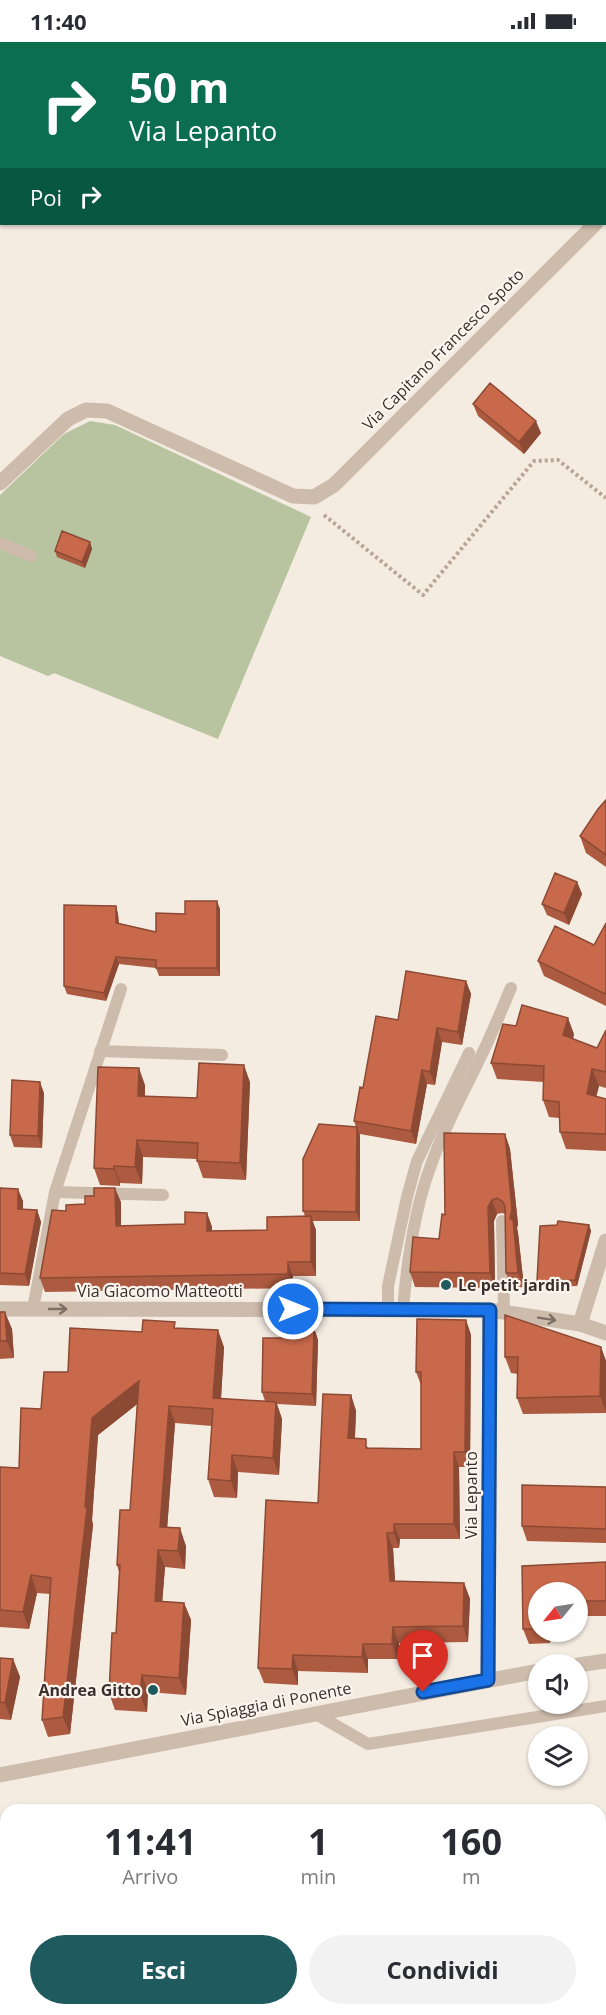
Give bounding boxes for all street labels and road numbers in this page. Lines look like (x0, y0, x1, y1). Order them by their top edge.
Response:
street label: Via Capitano Francesco Spoto (357, 263, 529, 435)
street label: Via Giacomo Matteotti (77, 1280, 243, 1302)
street label: Via Lepanto (460, 1451, 482, 1539)
street label: Via Spiaggia di Ponente (179, 1677, 353, 1731)

